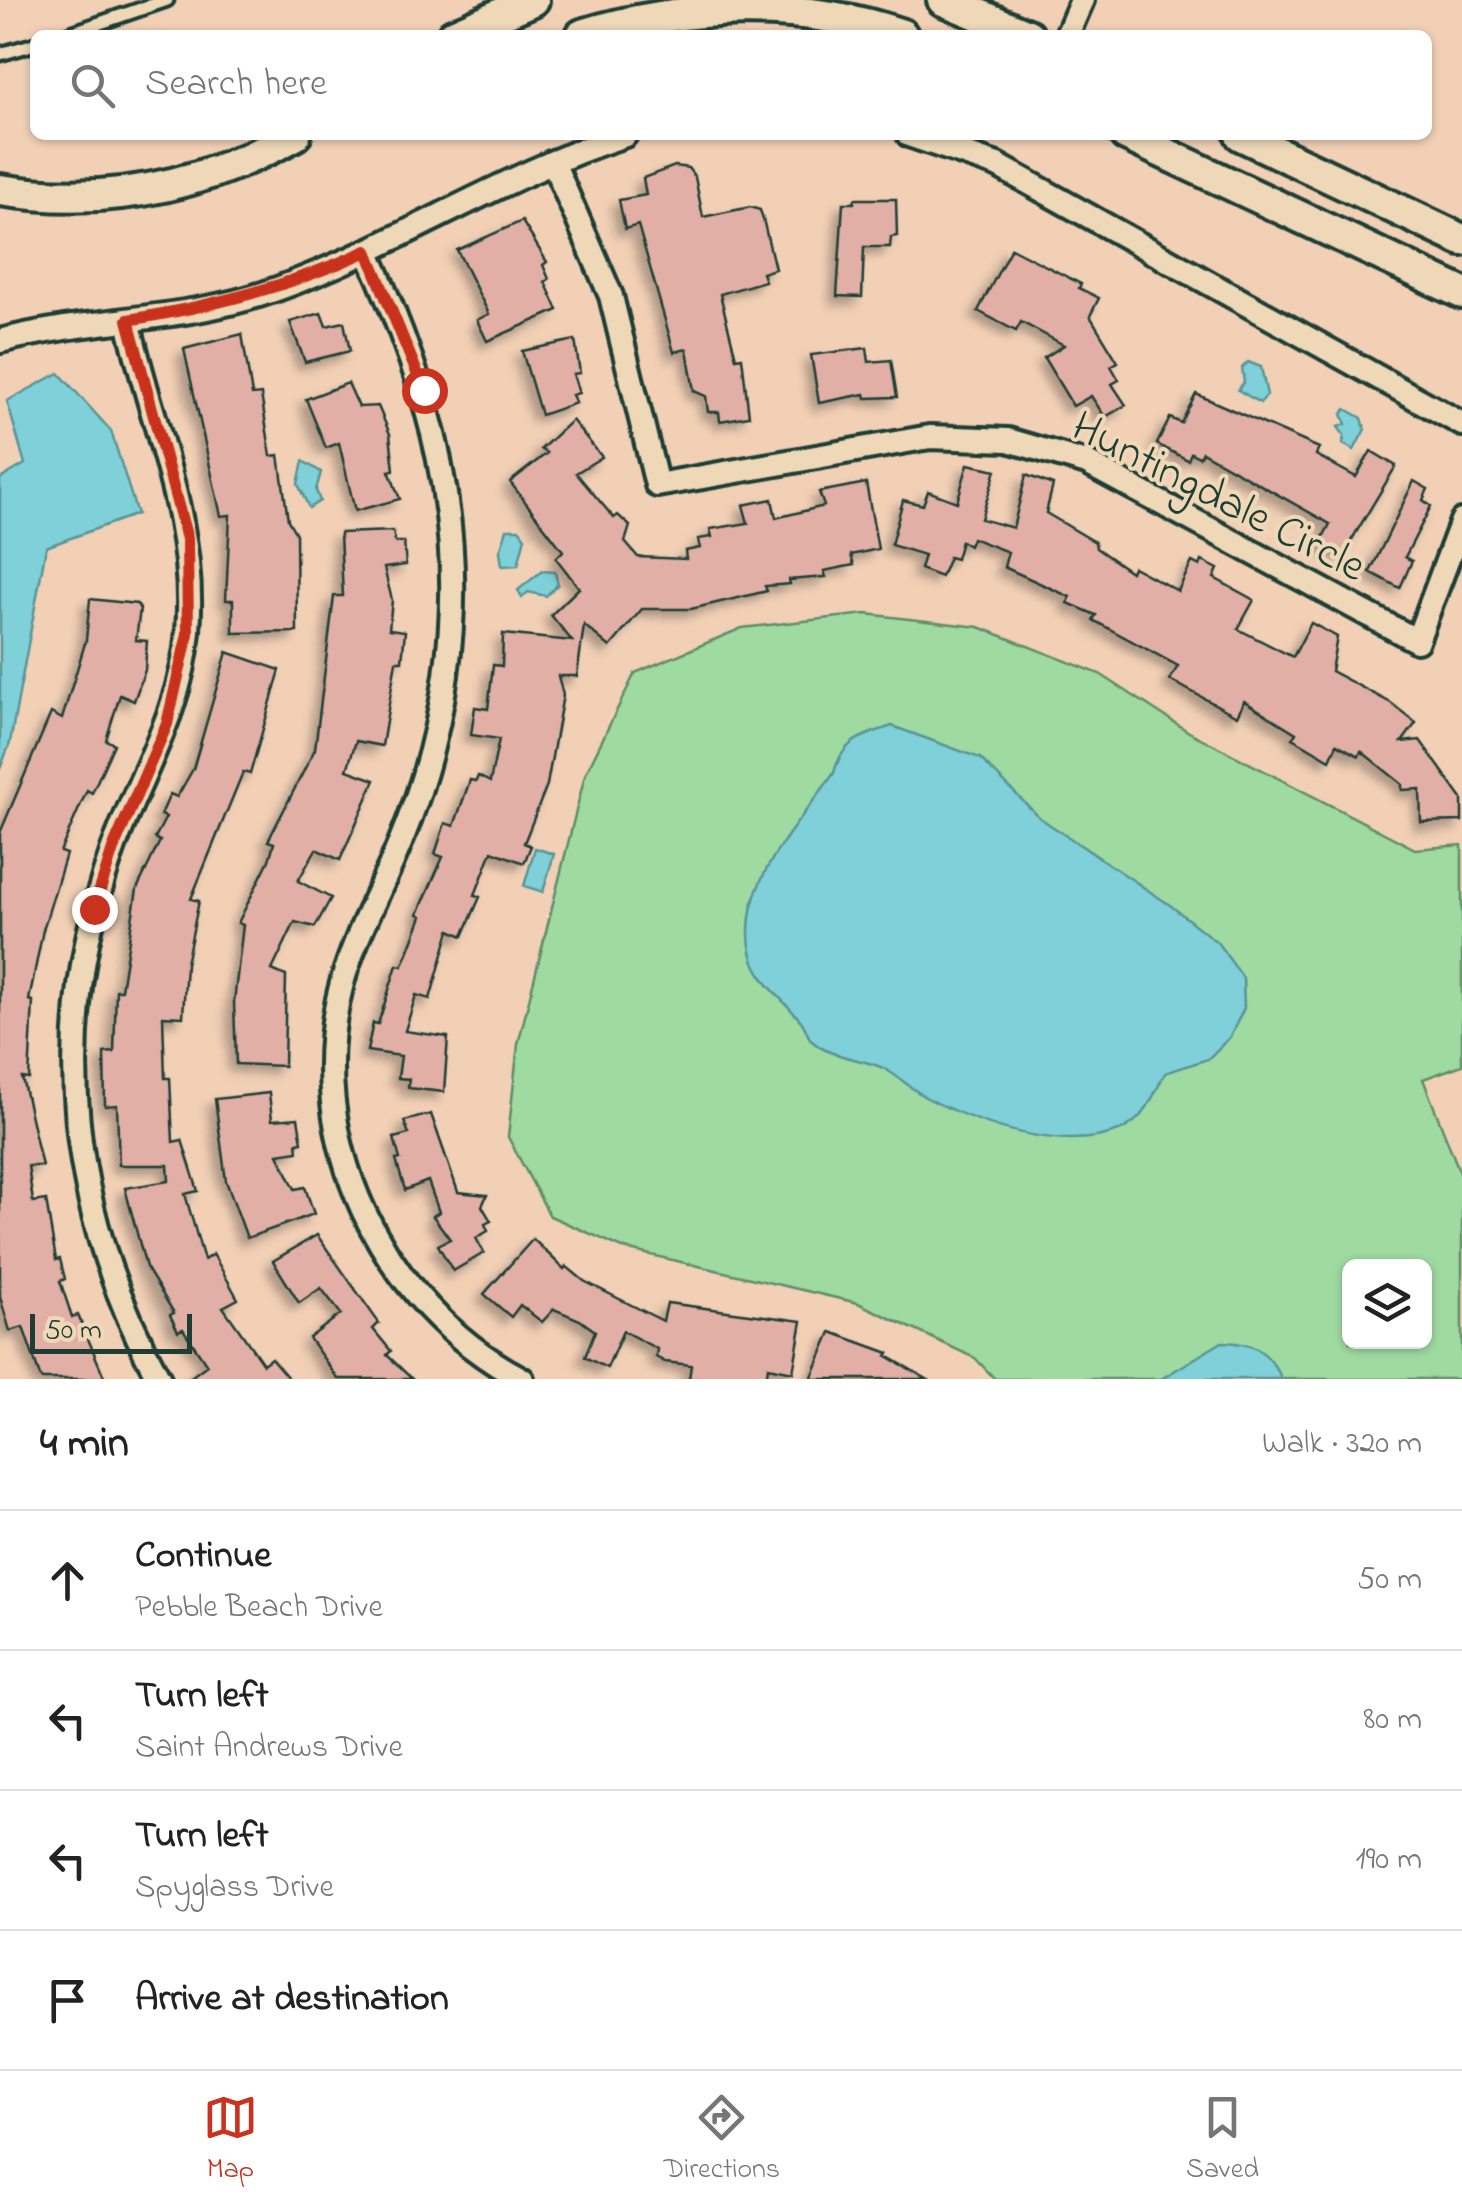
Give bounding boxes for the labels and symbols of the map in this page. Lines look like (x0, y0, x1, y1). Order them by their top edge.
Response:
route start (402, 368, 448, 414)
street label: Huntingdale Circle (1059, 396, 1377, 602)
route end (72, 887, 118, 933)
scale bar (30, 1309, 192, 1354)

